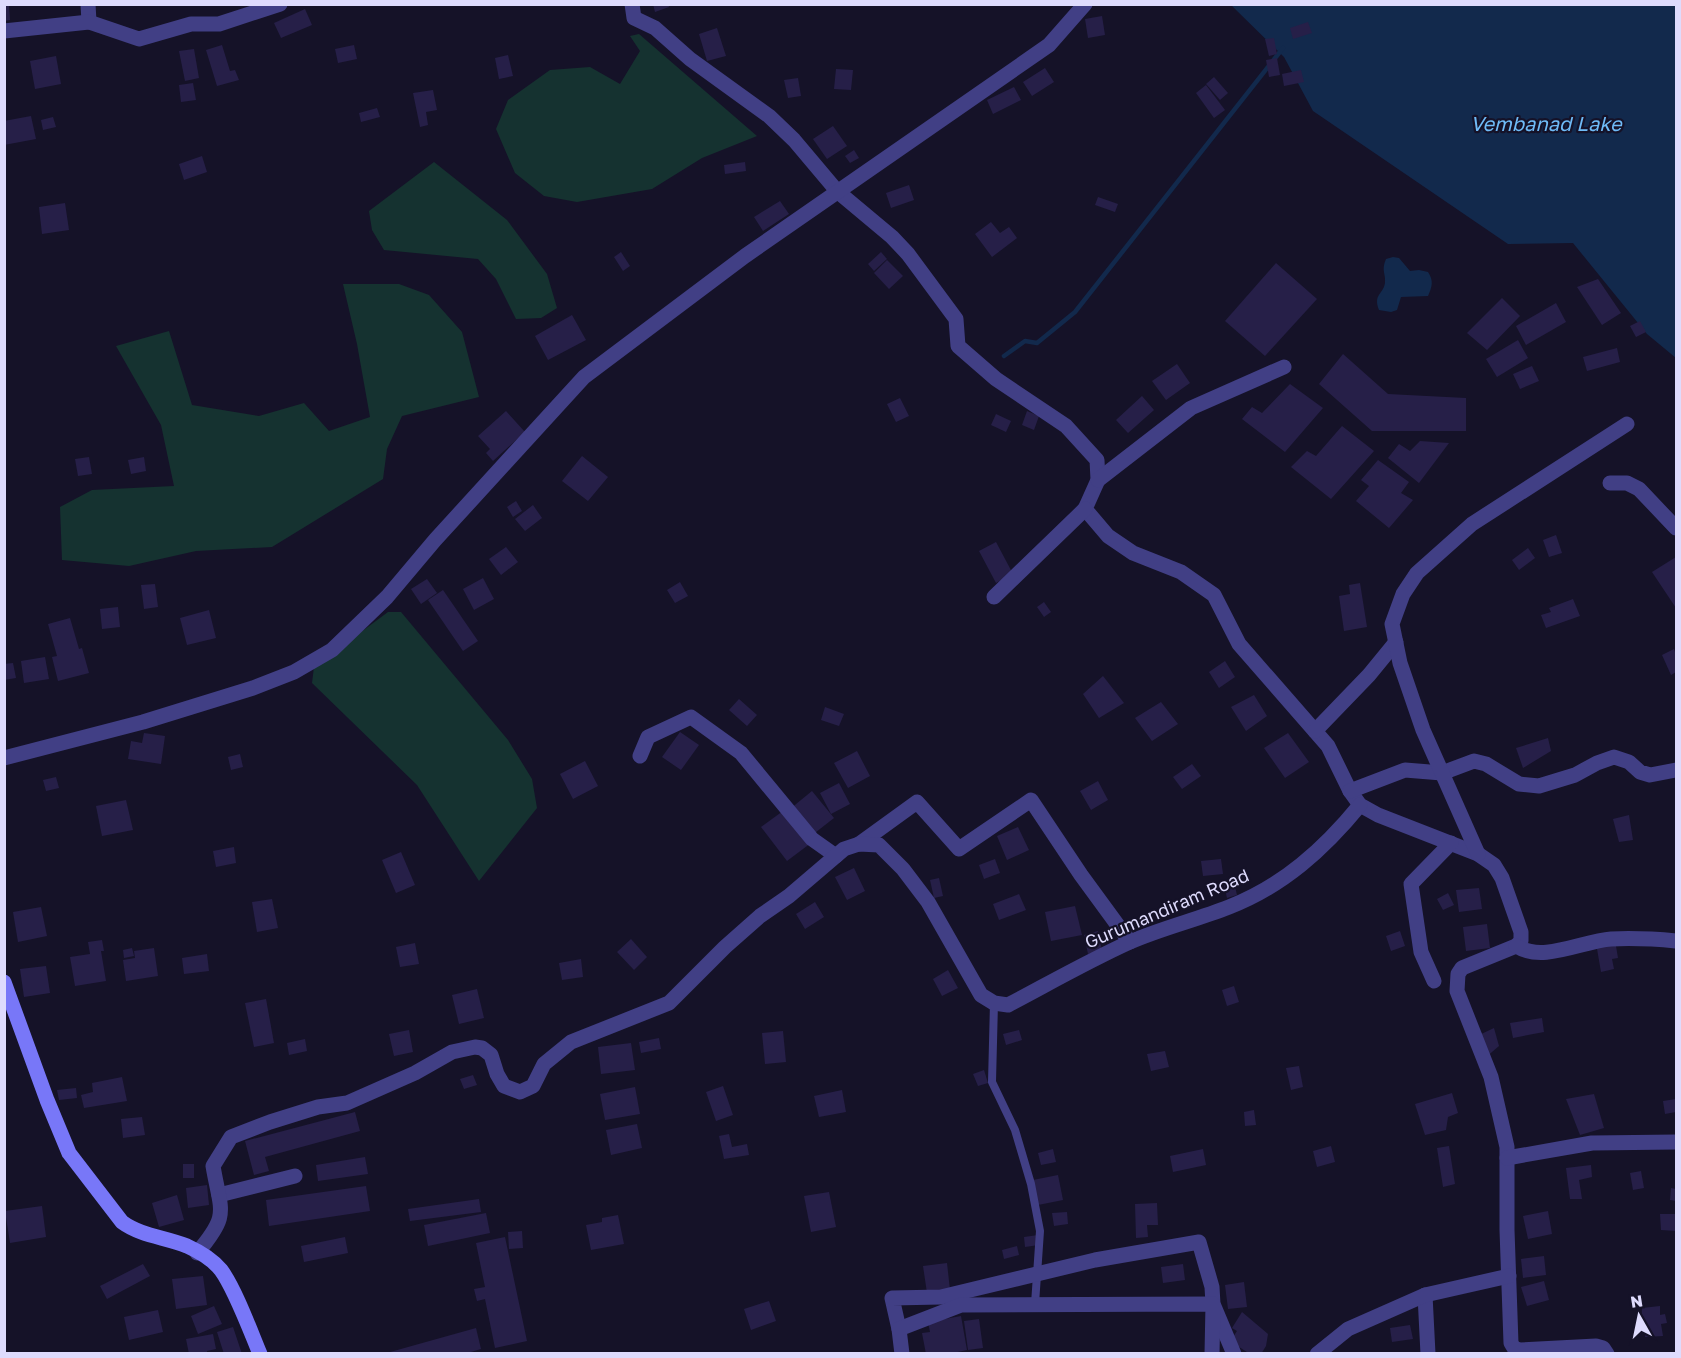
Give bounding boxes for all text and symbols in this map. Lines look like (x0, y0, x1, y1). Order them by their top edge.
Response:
water label: Vembanad Lake (1470, 111, 1623, 135)
street label: Gurumandiram Road (1081, 864, 1252, 953)
north arrow (1609, 1286, 1669, 1346)
text: N (1629, 1290, 1644, 1312)

